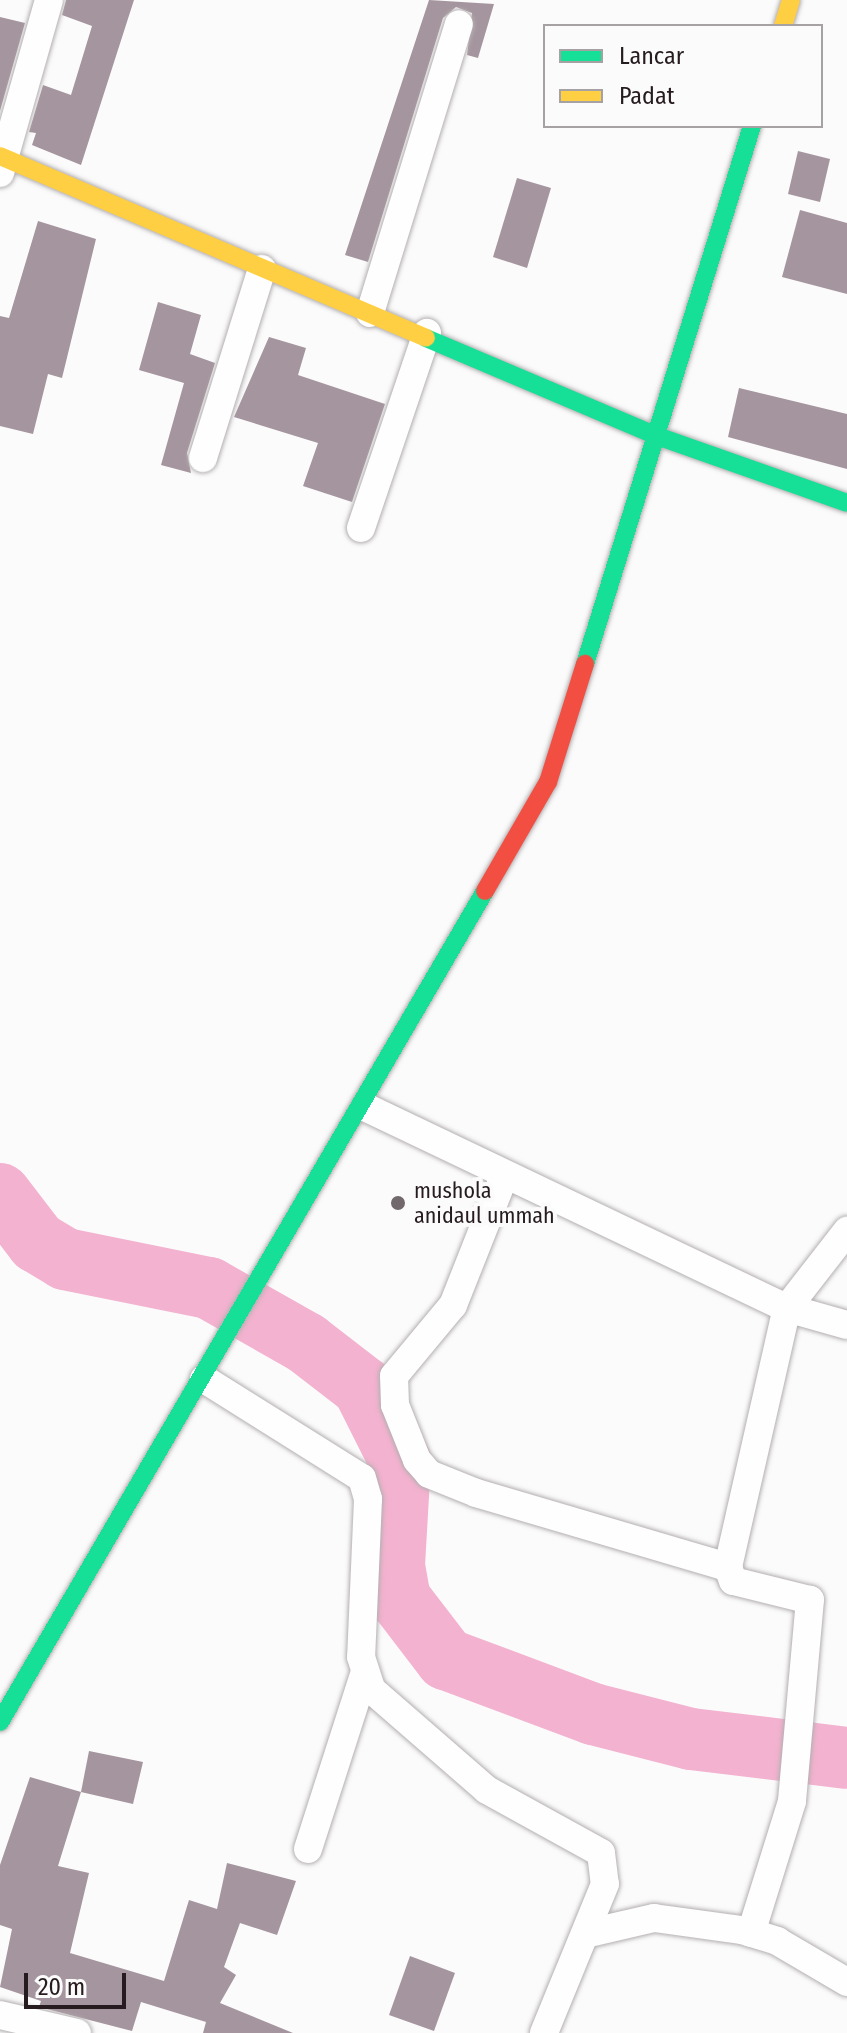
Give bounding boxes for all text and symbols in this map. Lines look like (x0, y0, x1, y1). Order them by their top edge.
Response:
legend (543, 24, 823, 128)
text: Lancar (619, 42, 684, 70)
text: Padat (619, 82, 675, 110)
place label: mushola anidaul ummah (414, 1177, 555, 1228)
marker: mushola anidaul ummah (389, 1194, 407, 1212)
scale bar (28, 1957, 130, 2007)
text: 20 m (38, 1973, 85, 2001)

